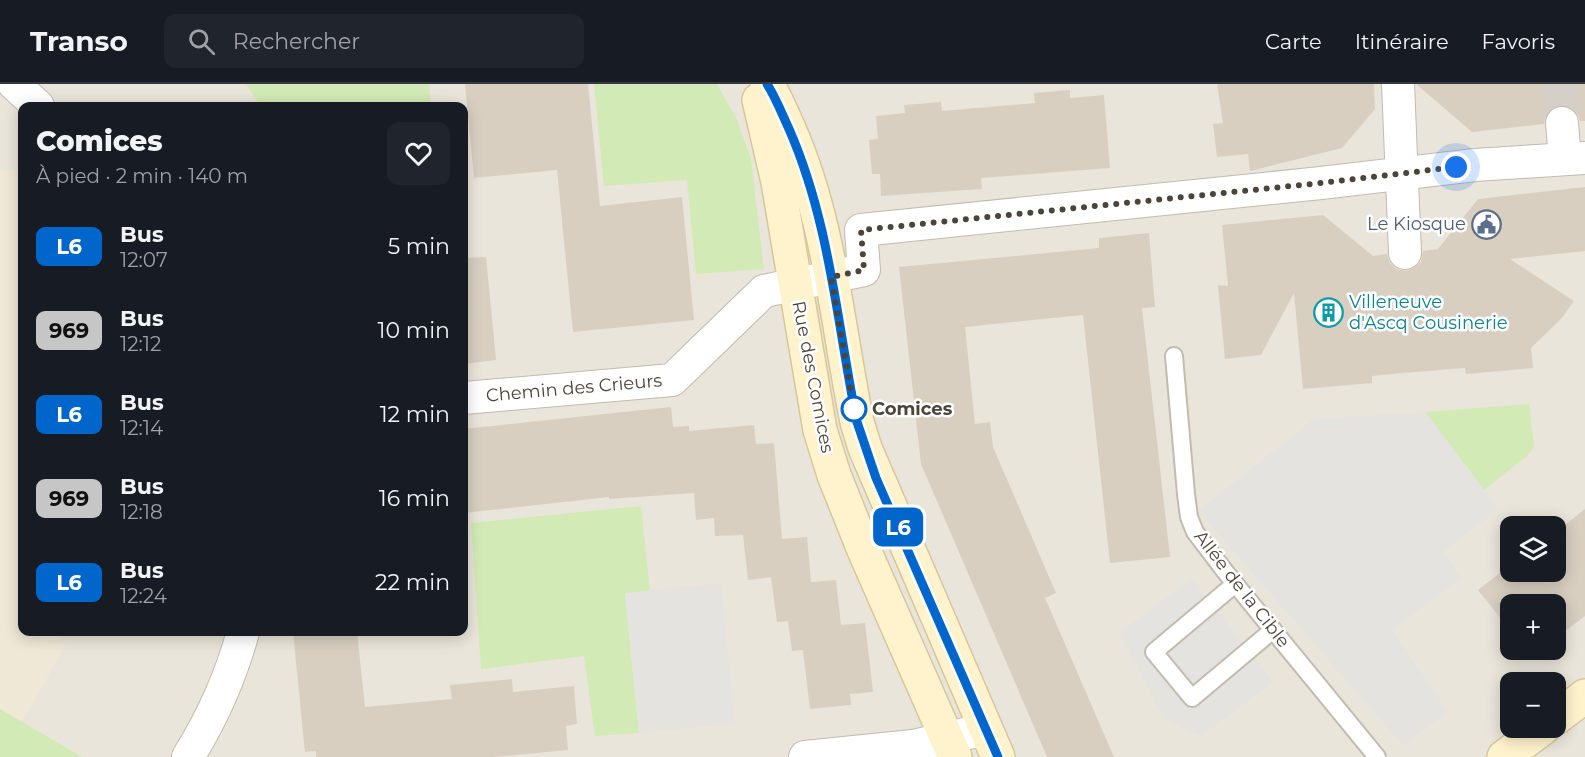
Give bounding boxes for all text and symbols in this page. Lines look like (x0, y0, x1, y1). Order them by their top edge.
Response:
search box (164, 14, 584, 68)
text: Transo (30, 24, 128, 58)
icon: search (185, 25, 218, 58)
text: Rechercher (233, 28, 360, 55)
text: Carte (1265, 29, 1322, 54)
text: Itinéraire (1355, 29, 1449, 54)
text: Favoris (1482, 29, 1555, 54)
button: heart (387, 122, 450, 185)
text: Comices (36, 124, 163, 158)
your location (1441, 152, 1471, 182)
text: À pied · 2 min · 140 m (36, 164, 248, 188)
public building icon: Le Kiosque (1471, 208, 1503, 240)
place label: Le Kiosque (1367, 213, 1466, 235)
text: Bus (120, 221, 164, 248)
text: 5 min (388, 233, 450, 260)
text: L6 (56, 234, 82, 259)
text: 12:07 (120, 248, 168, 272)
place label: Villeneuve d'Ascq Cousinerie (1349, 291, 1508, 334)
building icon: Villeneuve d'Ascq Cousinerie (1312, 296, 1344, 328)
street label: Rue des Comices (787, 299, 839, 455)
text: Bus (120, 305, 164, 332)
text: 10 min (378, 317, 450, 344)
text: 969 (49, 318, 89, 343)
text: 12:12 (120, 332, 161, 356)
street label: Chemin des Crieurs (485, 369, 663, 407)
text: Bus (120, 389, 164, 416)
marker: Comices (841, 396, 867, 422)
place label: Comices (872, 398, 953, 420)
text: 12 min (380, 401, 450, 428)
text: L6 (56, 402, 82, 427)
text: 12:14 (120, 416, 163, 440)
text: Bus (120, 473, 164, 500)
text: 16 min (379, 485, 450, 512)
text: 969 (49, 486, 89, 511)
text: 12:18 (120, 500, 163, 524)
line badge: L6 (871, 508, 925, 546)
text: L6 (885, 515, 911, 540)
map controls (1500, 516, 1566, 738)
button: layers (1500, 516, 1566, 582)
street label: Allée de la Cible (1189, 526, 1295, 652)
text: Bus (120, 557, 164, 584)
text: 22 min (375, 569, 450, 596)
text: L6 (56, 570, 82, 595)
text: 12:24 (120, 584, 167, 608)
button: + (1500, 594, 1566, 660)
button: − (1500, 672, 1566, 738)

